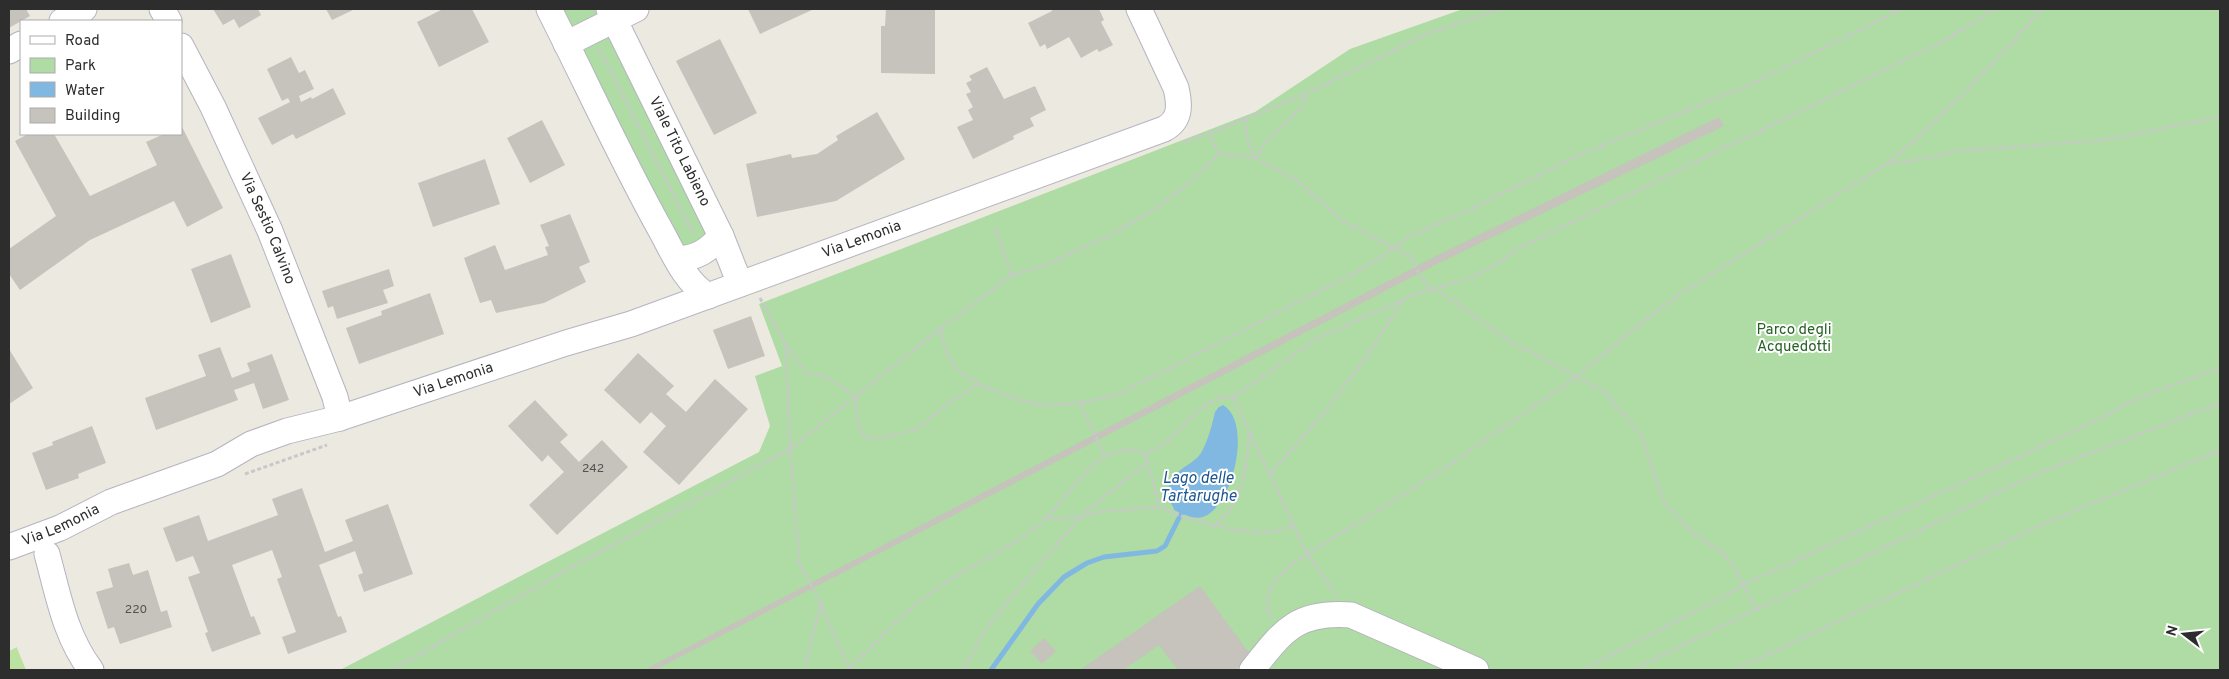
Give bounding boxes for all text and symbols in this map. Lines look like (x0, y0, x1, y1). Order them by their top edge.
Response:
legend (20, 20, 182, 135)
text: Road (65, 32, 100, 51)
text: Park (65, 57, 96, 76)
text: Water (65, 82, 105, 101)
street label: Viale Tito Labieno (644, 93, 714, 210)
text: Building (65, 107, 120, 126)
street label: Via Sestio Calvino (235, 170, 299, 287)
street label: Via Lemonia (819, 216, 904, 263)
park label: Parco degli Acquedotti (1756, 321, 1832, 357)
street label: Via Lemonia (411, 358, 496, 402)
house number: 242 (582, 461, 604, 477)
water label: Lago delle Tartarughe (1160, 469, 1237, 507)
street label: Via Lemonia (19, 500, 103, 551)
house number: 220 (125, 602, 147, 618)
north arrow (2159, 609, 2209, 659)
text: N (2163, 624, 2183, 638)

